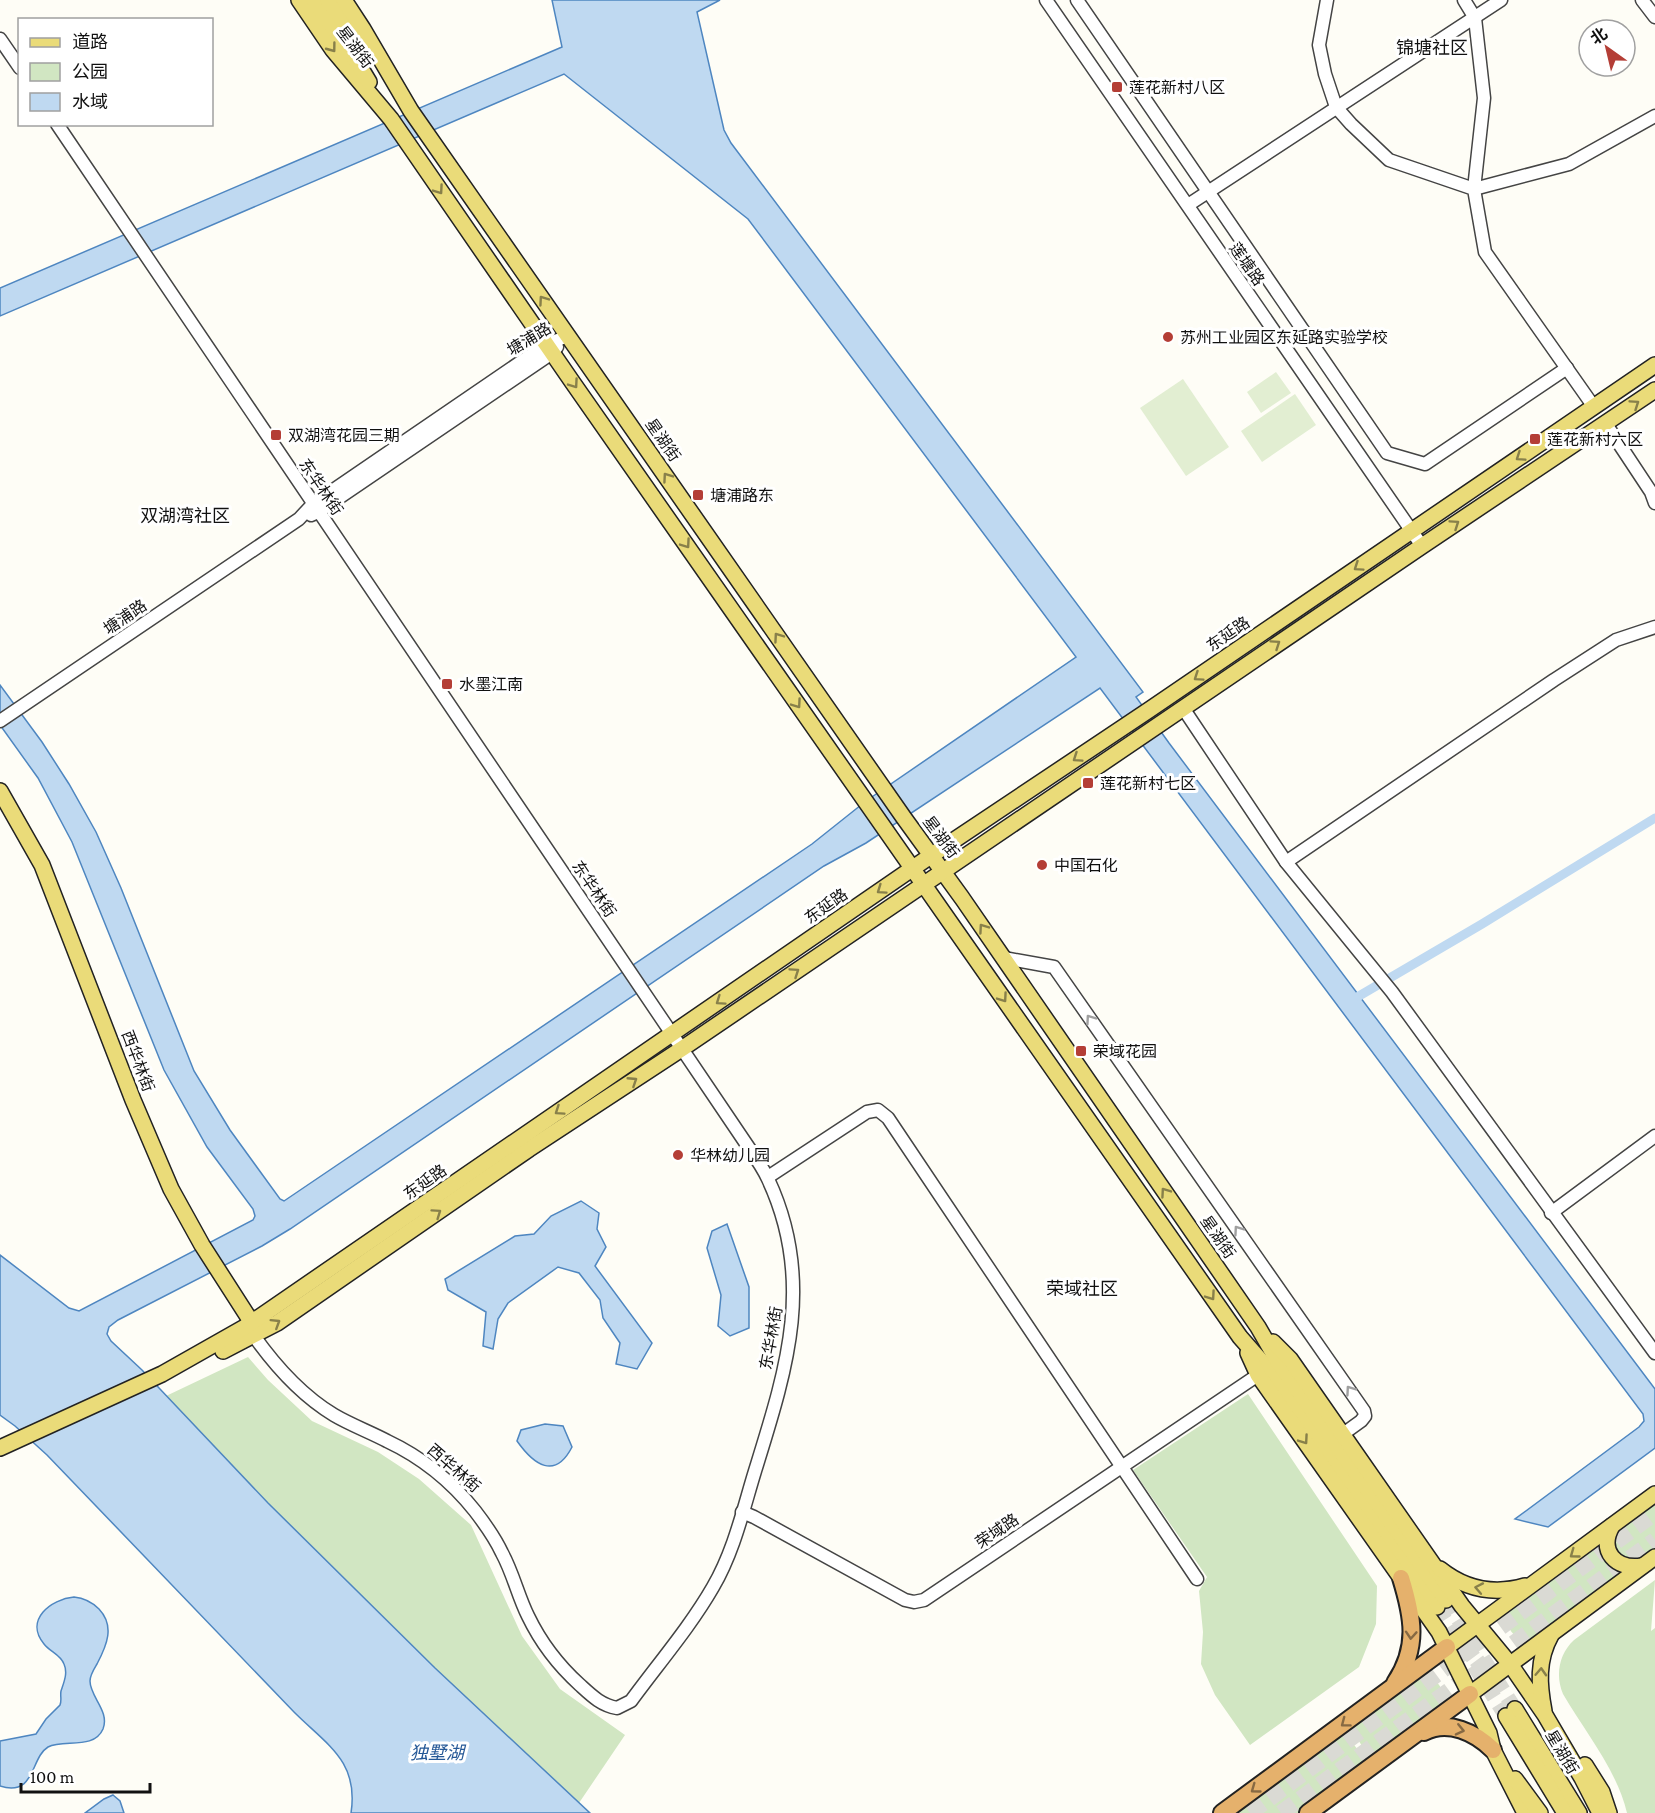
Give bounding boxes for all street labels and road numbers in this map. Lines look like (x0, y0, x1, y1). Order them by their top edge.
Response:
street label: 星湖街 (334, 23, 376, 71)
street label: 莲塘路 (1226, 239, 1268, 289)
street label: 塘浦路 (504, 319, 554, 359)
street label: 星湖街 (642, 415, 684, 465)
street label: 东华林街 (296, 456, 346, 518)
street label: 塘浦路 (100, 597, 150, 637)
street label: 东延路 (1203, 614, 1253, 654)
street label: 星湖街 (920, 813, 962, 861)
street label: 东华林街 (569, 858, 619, 920)
street label: 东延路 (801, 885, 851, 927)
street label: 西华林街 (119, 1028, 157, 1094)
street label: 东延路 (400, 1161, 450, 1203)
street label: 星湖街 (1197, 1212, 1239, 1262)
street label: 东华林街 (757, 1305, 785, 1371)
street label: 西华林街 (424, 1441, 484, 1495)
street label: 荣域路 (972, 1511, 1022, 1551)
street label: 星湖街 (1542, 1727, 1582, 1777)

